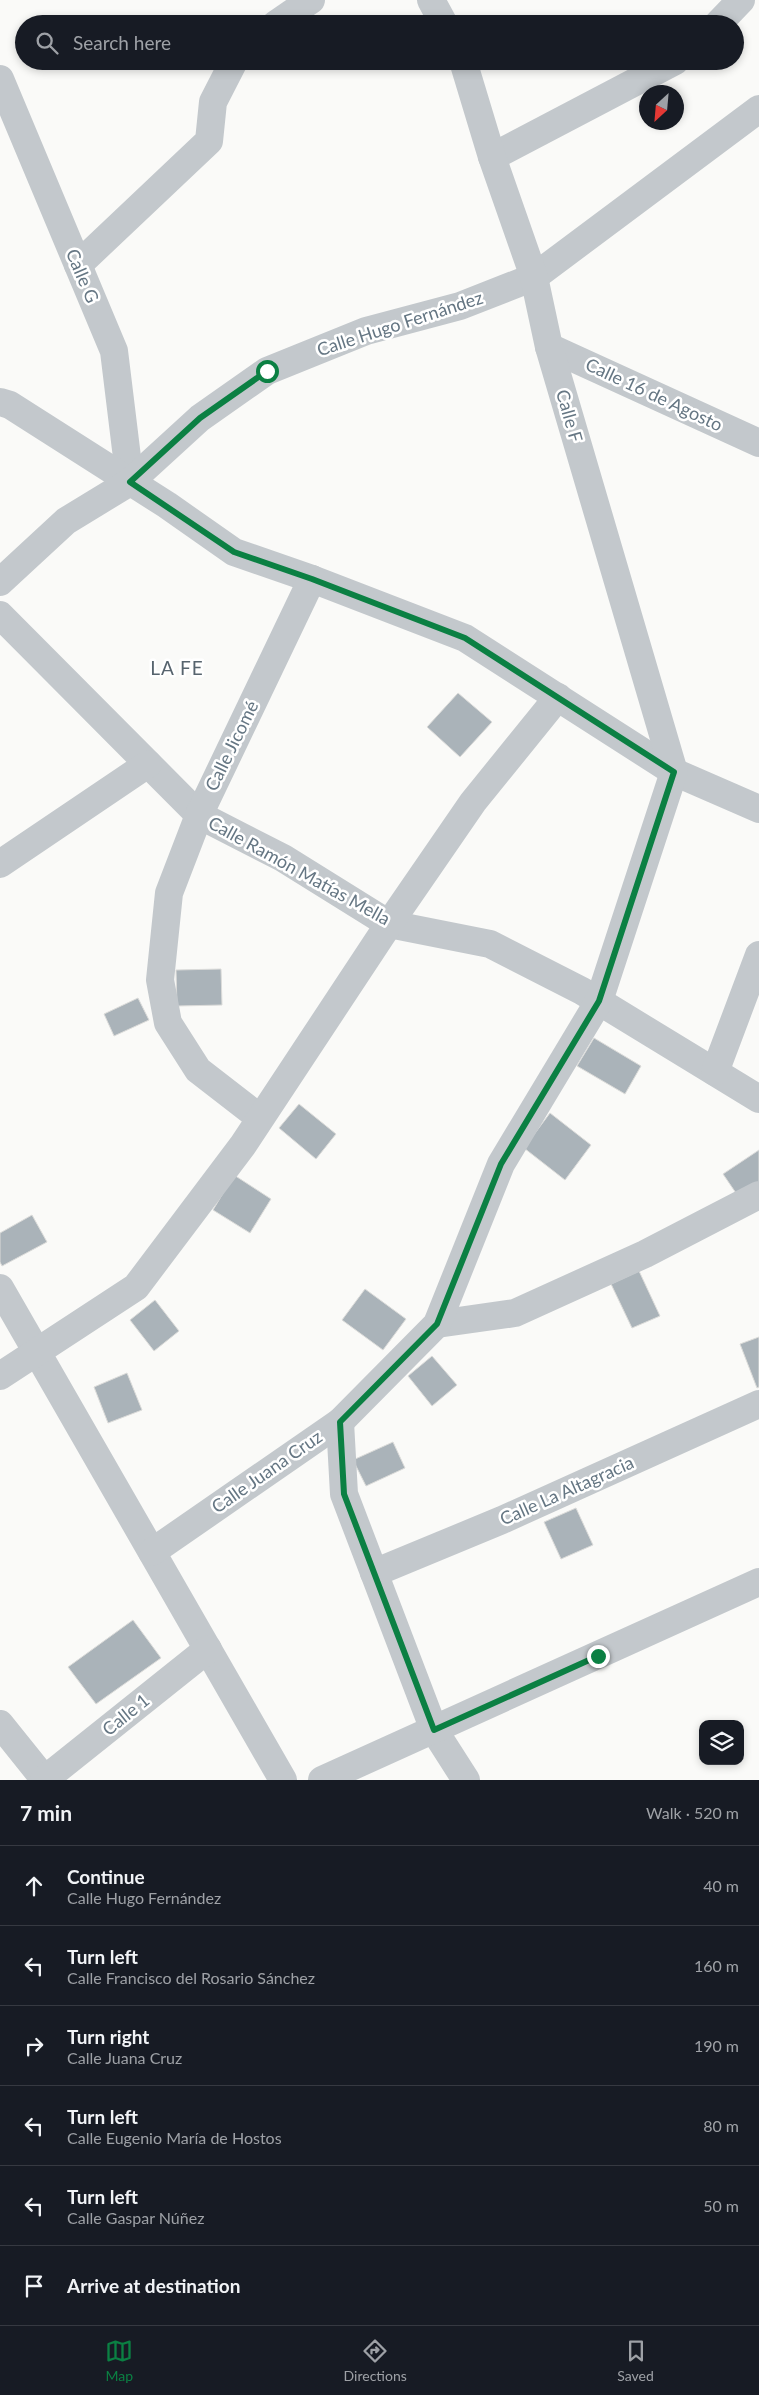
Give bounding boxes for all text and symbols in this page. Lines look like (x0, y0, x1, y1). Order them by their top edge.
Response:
search box (15, 15, 744, 70)
icon: search (33, 29, 61, 57)
text: Search here (73, 31, 171, 54)
north arrow (639, 85, 684, 130)
street label: Calle G (62, 245, 104, 306)
street label: Calle Hugo Fernández (314, 286, 486, 360)
street label: Calle 16 de Agosto (582, 353, 726, 435)
route start (256, 360, 279, 383)
street label: Calle F (552, 387, 588, 445)
district label: LA FE (150, 656, 204, 679)
street label: Calle Jicomé (200, 697, 262, 794)
street label: Calle Ramón Matías Mella (205, 811, 394, 929)
street label: Calle Juana Cruz (207, 1425, 326, 1517)
street label: Calle La Altagracia (496, 1451, 637, 1529)
route end (587, 1645, 610, 1668)
street label: Calle 1 (97, 1689, 153, 1740)
map controls (699, 1720, 744, 1765)
button: layers (699, 1720, 744, 1765)
text: 7 min (20, 1800, 72, 1825)
text: Walk · 520 m (646, 1803, 739, 1822)
text: Continue (67, 1865, 145, 1888)
icon: ahead (20, 1872, 48, 1900)
text: 40 m (703, 1876, 739, 1895)
text: Calle Hugo Fernández (67, 1888, 221, 1907)
text: Turn left (67, 1945, 138, 1968)
icon: left (20, 1952, 48, 1980)
text: 160 m (694, 1956, 739, 1975)
text: Calle Francisco del Rosario Sánchez (67, 1968, 315, 1987)
text: Turn right (67, 2025, 149, 2048)
icon: right (20, 2032, 48, 2060)
text: 190 m (694, 2036, 739, 2055)
text: Calle Juana Cruz (67, 2048, 182, 2067)
text: Turn left (67, 2105, 138, 2128)
icon: left (20, 2112, 48, 2140)
text: 80 m (703, 2116, 739, 2135)
text: Calle Eugenio María de Hostos (67, 2128, 282, 2147)
text: Turn left (67, 2185, 138, 2208)
icon: left (20, 2192, 48, 2220)
text: 50 m (703, 2196, 739, 2215)
text: Calle Gaspar Núñez (67, 2208, 204, 2227)
icon: arrive (20, 2272, 48, 2300)
text: Arrive at destination (67, 2274, 240, 2297)
tab: Map (105, 2337, 133, 2384)
tab: Directions (344, 2337, 407, 2384)
tab: Saved (617, 2337, 654, 2384)

